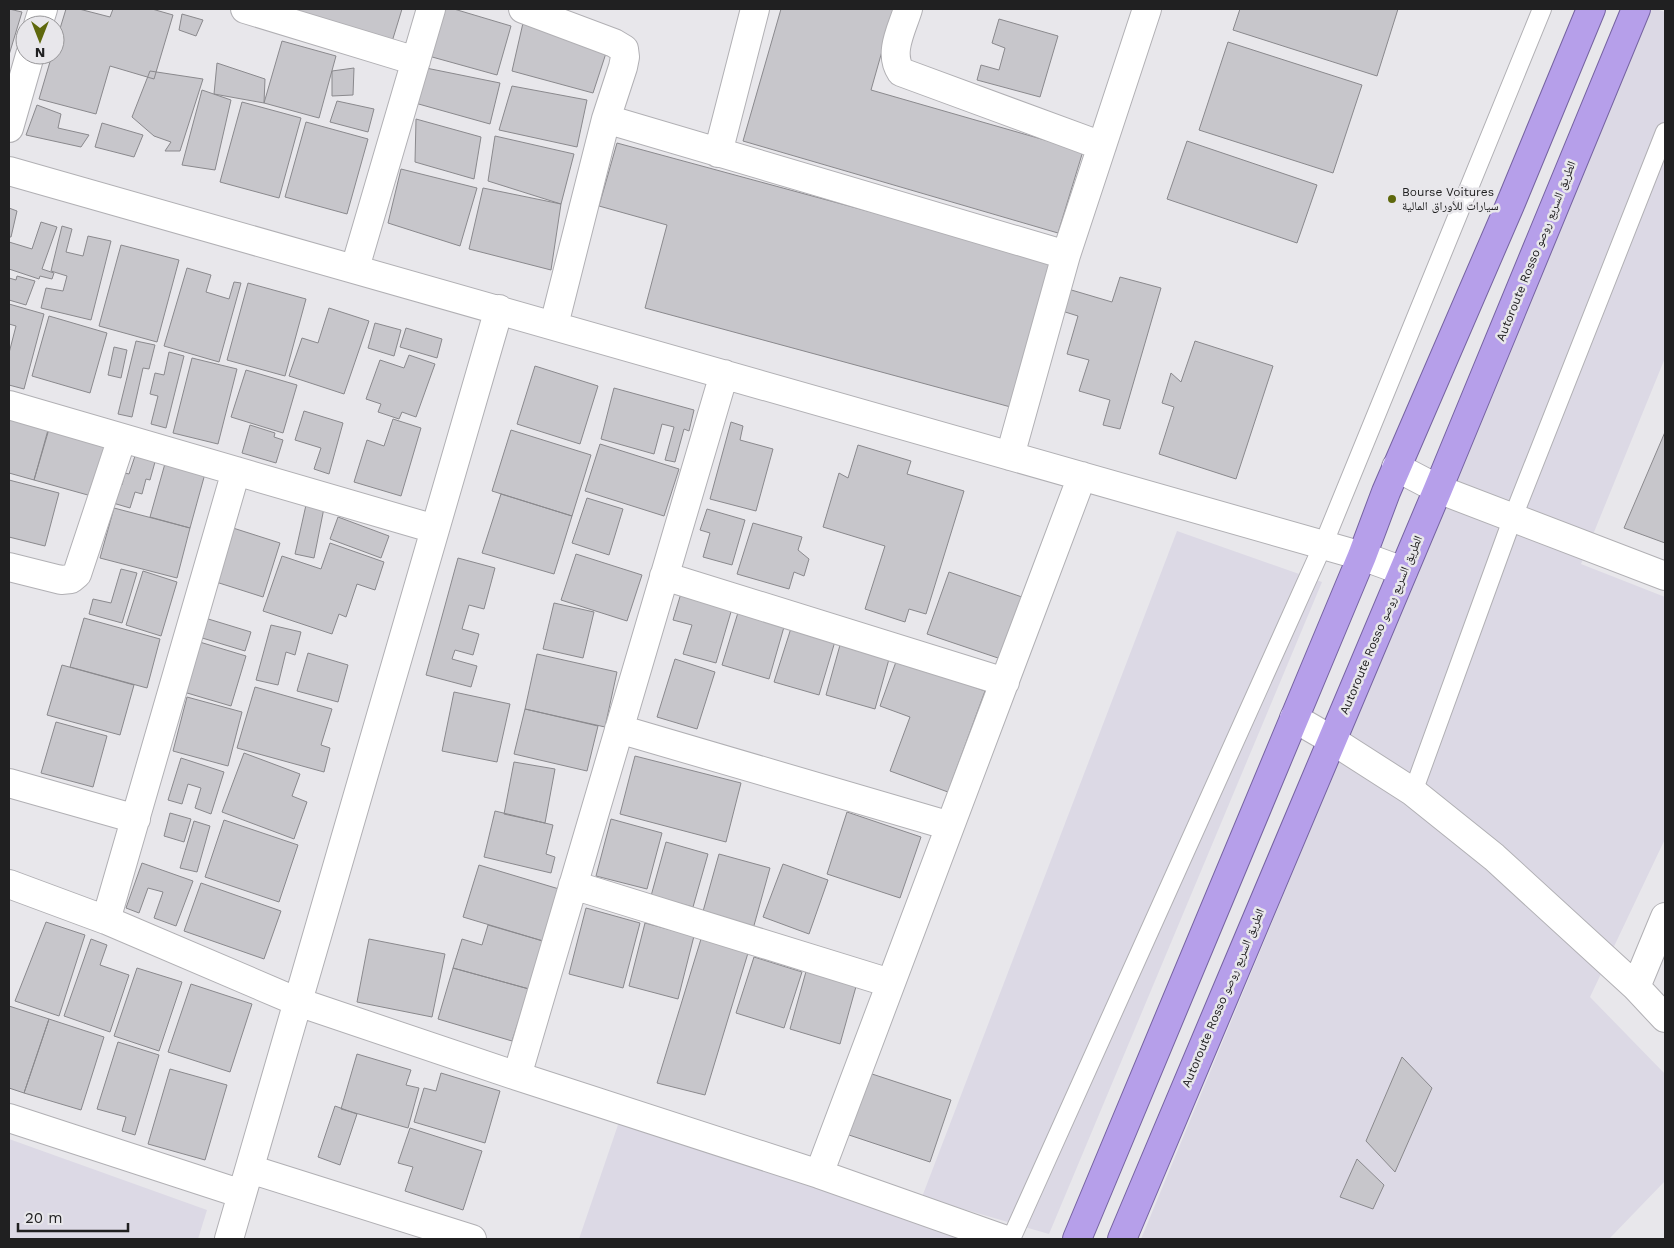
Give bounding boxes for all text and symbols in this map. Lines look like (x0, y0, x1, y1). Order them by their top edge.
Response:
north arrow (15, 15, 65, 65)
text: N (35, 45, 45, 61)
street label: Autoroute Rosso الطريق السريع روصو (1493, 159, 1579, 343)
place label: Bourse Voitures سيارات للأوراق المالية (1402, 185, 1499, 213)
marker: Bourse Voitures سيارات للأوراق المالية (1386, 193, 1398, 205)
street label: Autoroute Rosso الطريق السريع روصو (1337, 533, 1425, 717)
street label: Autoroute Rosso الطريق السريع روصو (1179, 906, 1267, 1090)
scale bar (18, 1200, 128, 1232)
text: 20 m (25, 1209, 63, 1227)

